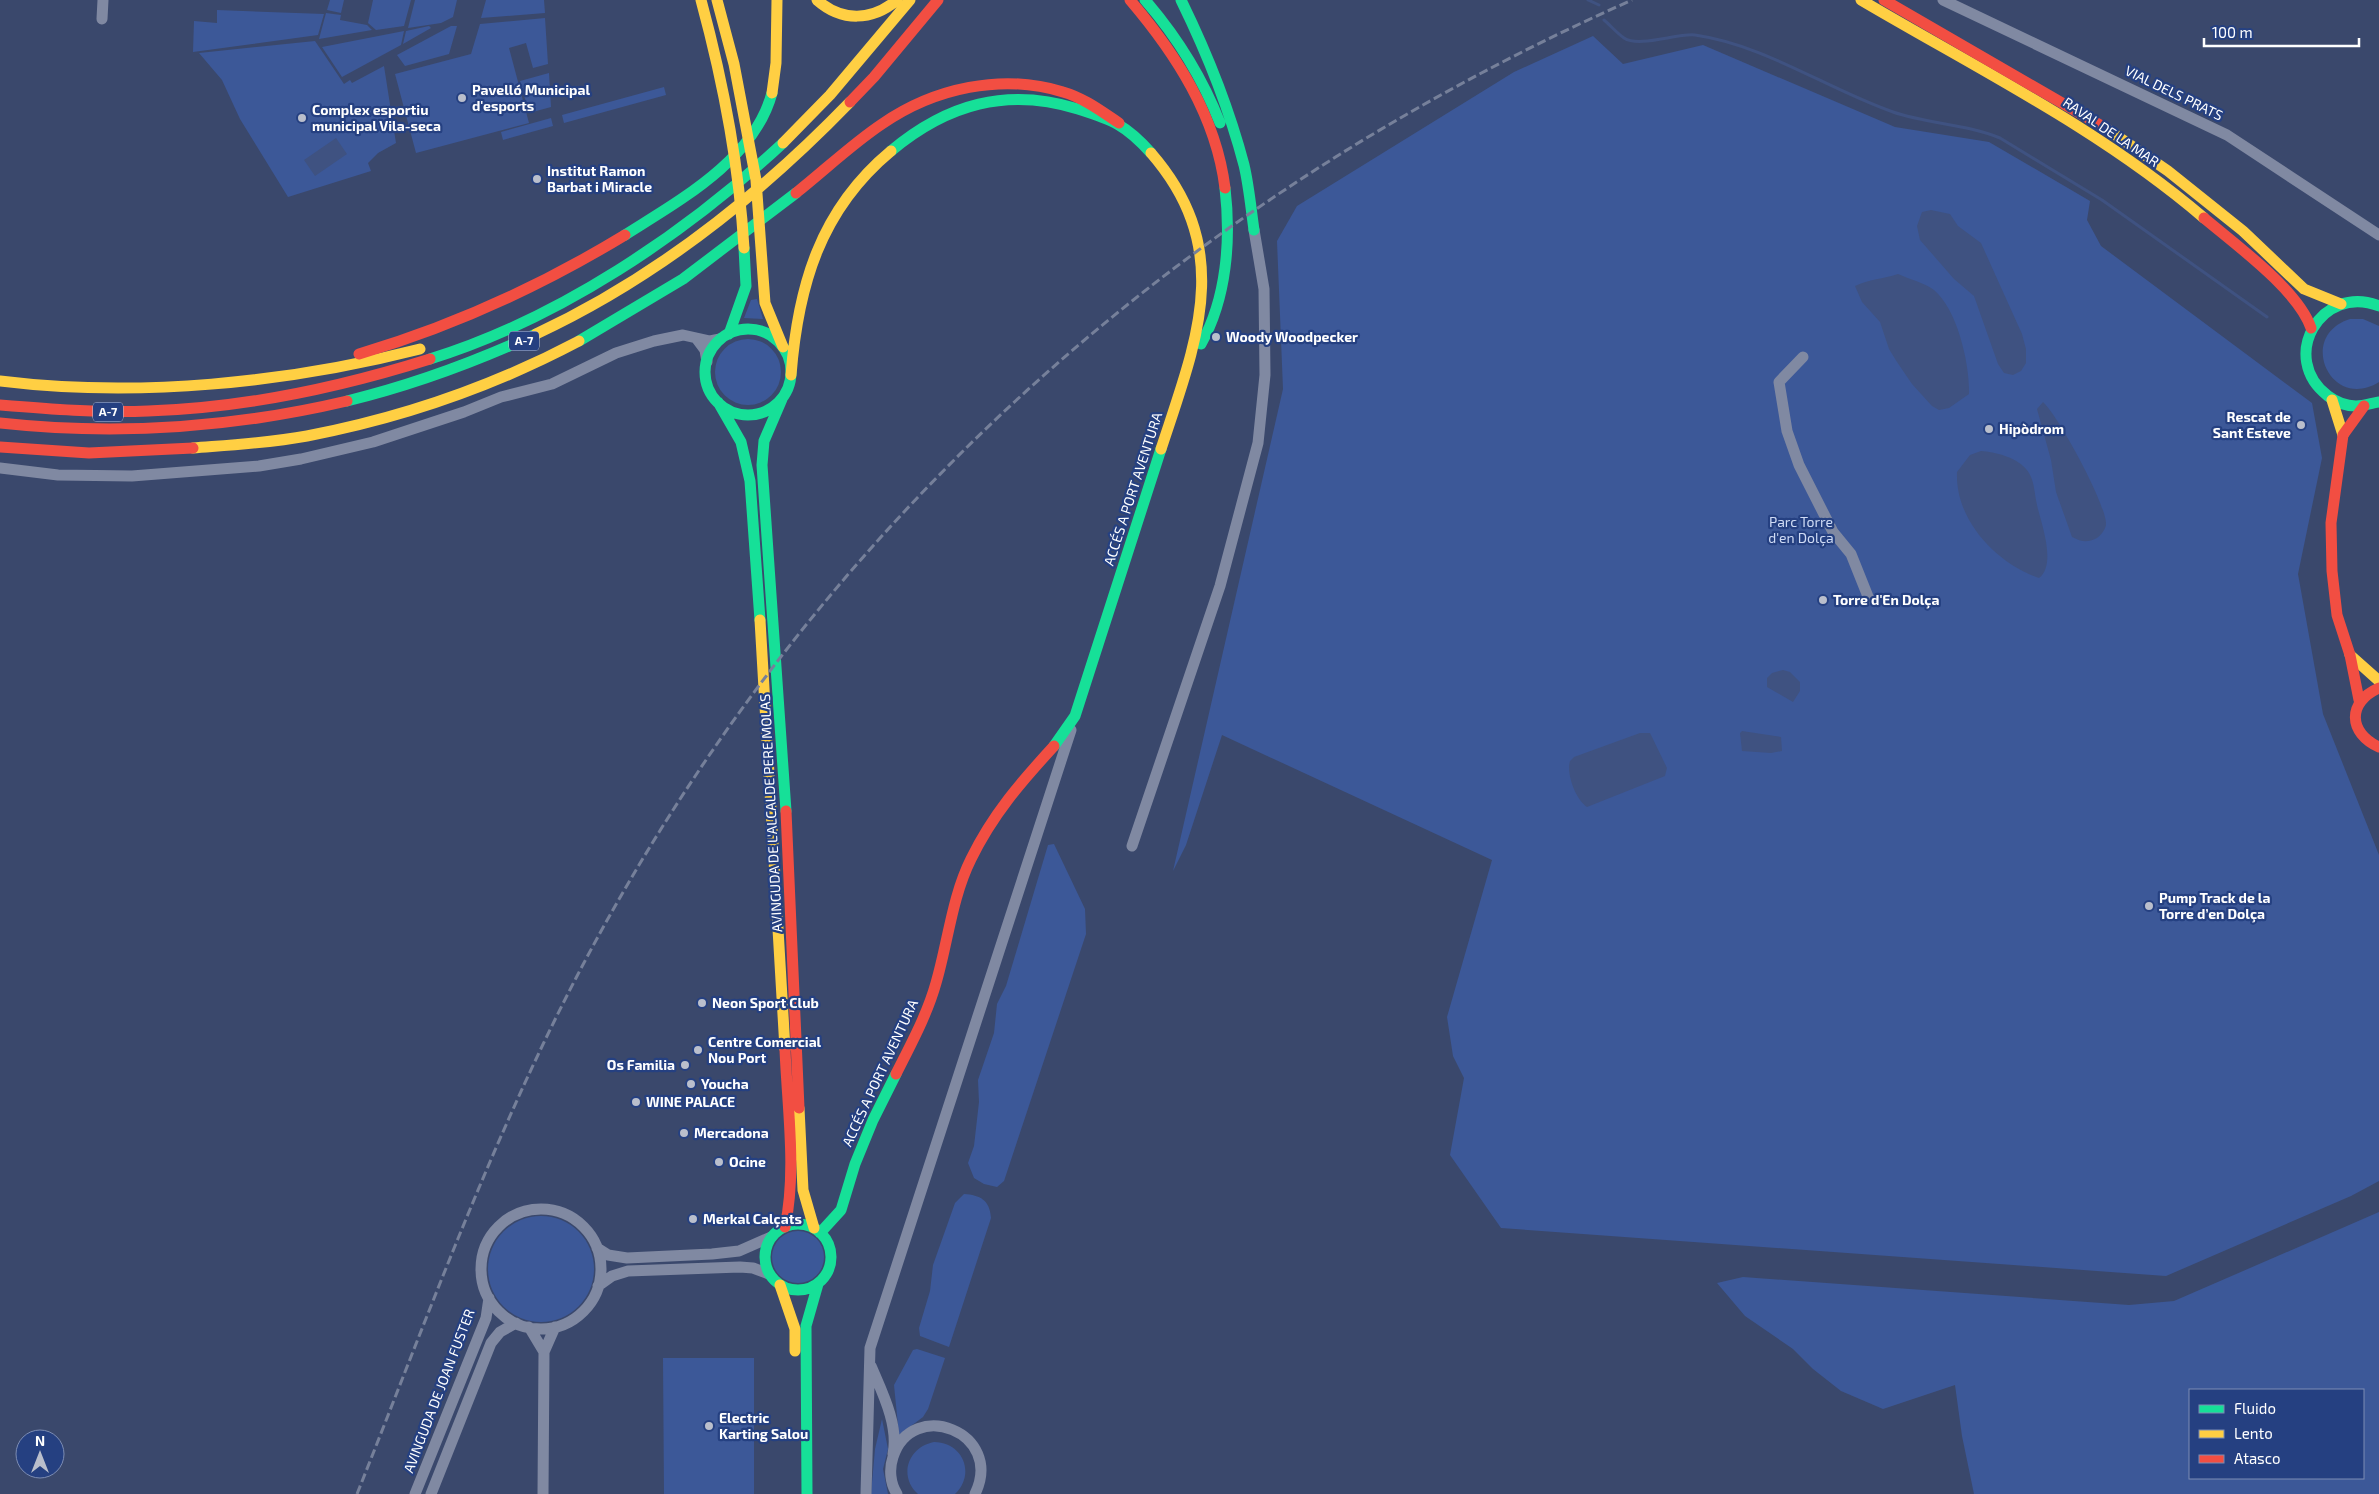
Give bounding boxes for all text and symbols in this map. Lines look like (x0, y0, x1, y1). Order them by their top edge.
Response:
scale bar (2204, 15, 2359, 47)
text: 100 m (2212, 23, 2253, 41)
street label: VIAL DELS PRATS (2122, 61, 2226, 124)
place label: Pavelló Municipal d'esports (472, 81, 590, 114)
marker: Pavelló Municipal d'esports (456, 92, 468, 104)
street label: RAVAL DE LA MAR (2060, 93, 2163, 170)
place label: Complex esportiu municipal Vila-seca (312, 101, 441, 134)
marker: Complex esportiu municipal Vila-seca (296, 112, 308, 124)
place label: Institut Ramon Barbat i Miracle (547, 162, 652, 195)
marker: Institut Ramon Barbat i Miracle (531, 173, 543, 185)
place label: Woody Woodpecker (1226, 328, 1358, 345)
marker: Woody Woodpecker (1210, 331, 1222, 343)
road number: A-7 (509, 332, 539, 351)
road number: A-7 (93, 402, 123, 422)
place label: Rescat de Sant Esteve (2213, 408, 2291, 441)
street label: ACCÉS A PORT AVENTURA (1100, 410, 1165, 568)
marker: Rescat de Sant Esteve (2295, 419, 2307, 431)
place label: Hipòdrom (1999, 420, 2064, 437)
marker: Hipòdrom (1983, 423, 1995, 435)
park label: Parc Torre d'en Dolça (1768, 513, 1834, 547)
place label: Torre d'En Dolça (1833, 591, 1939, 609)
marker: Torre d'En Dolça (1817, 594, 1829, 606)
street label: AVINGUDA DE L'ALCALDE PERE MOLAS (756, 693, 785, 933)
place label: Pump Track de la Torre d’en Dolça (2159, 889, 2270, 923)
marker: Pump Track de la Torre d’en Dolça (2143, 900, 2155, 912)
place label: Neon Sport Club (712, 994, 819, 1011)
street label: ACCÉS A PORT AVENTURA (838, 996, 921, 1149)
marker: Neon Sport Club (696, 997, 708, 1009)
place label: Centre Comercial Nou Port (708, 1033, 822, 1066)
marker: Centre Comercial Nou Port (692, 1044, 704, 1056)
place label: Os Familia (607, 1056, 675, 1073)
marker: Os Familia (679, 1059, 691, 1071)
place label: Youcha (701, 1075, 749, 1092)
marker: Youcha (685, 1078, 697, 1090)
place label: WINE PALACE (646, 1093, 735, 1110)
marker: WINE PALACE (630, 1096, 642, 1108)
place label: Mercadona (694, 1124, 769, 1141)
marker: Mercadona (678, 1127, 690, 1139)
place label: Ocine (729, 1153, 766, 1170)
marker: Ocine (713, 1156, 725, 1168)
place label: Merkal Calçats (703, 1210, 802, 1228)
marker: Merkal Calçats (687, 1213, 699, 1225)
street label: AVINGUDA DE JOAN FUSTER (399, 1306, 478, 1475)
legend (2189, 1389, 2364, 1479)
text: Fluido (2234, 1399, 2276, 1417)
place label: Electric Karting Salou (719, 1409, 808, 1442)
marker: Electric Karting Salou (703, 1420, 715, 1432)
text: Lento (2234, 1424, 2273, 1442)
north arrow (15, 1429, 65, 1479)
text: N (35, 1432, 45, 1449)
text: Atasco (2234, 1449, 2280, 1467)

